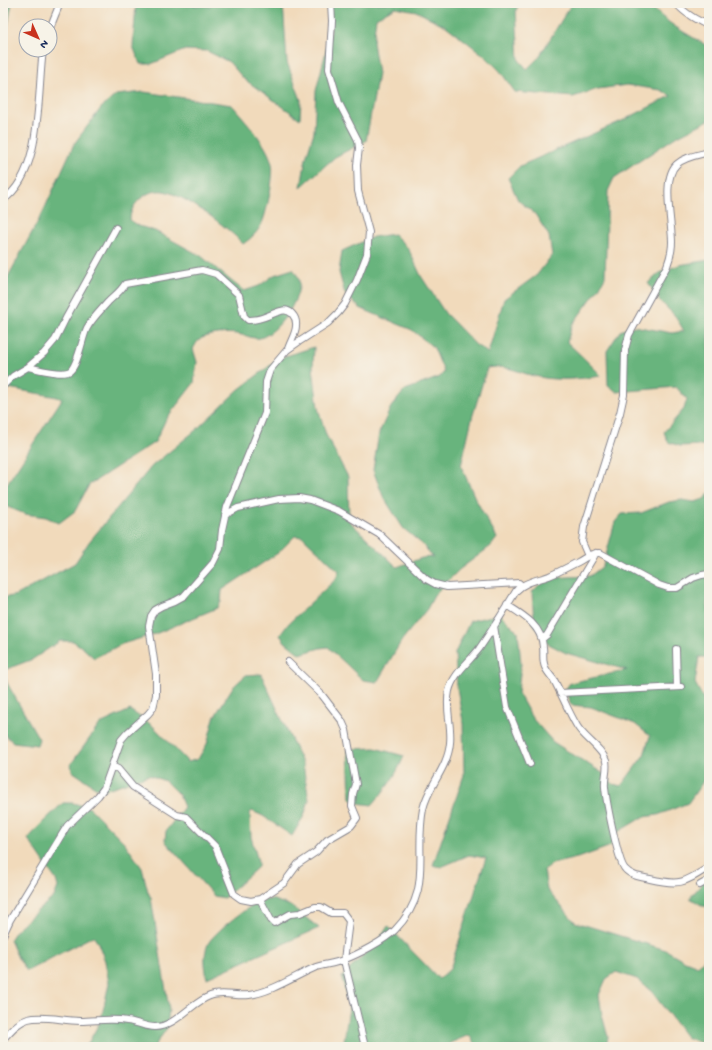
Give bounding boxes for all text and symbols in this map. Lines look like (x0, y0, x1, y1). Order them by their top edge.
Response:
north arrow (18, 18, 58, 58)
text: N (37, 37, 50, 50)

